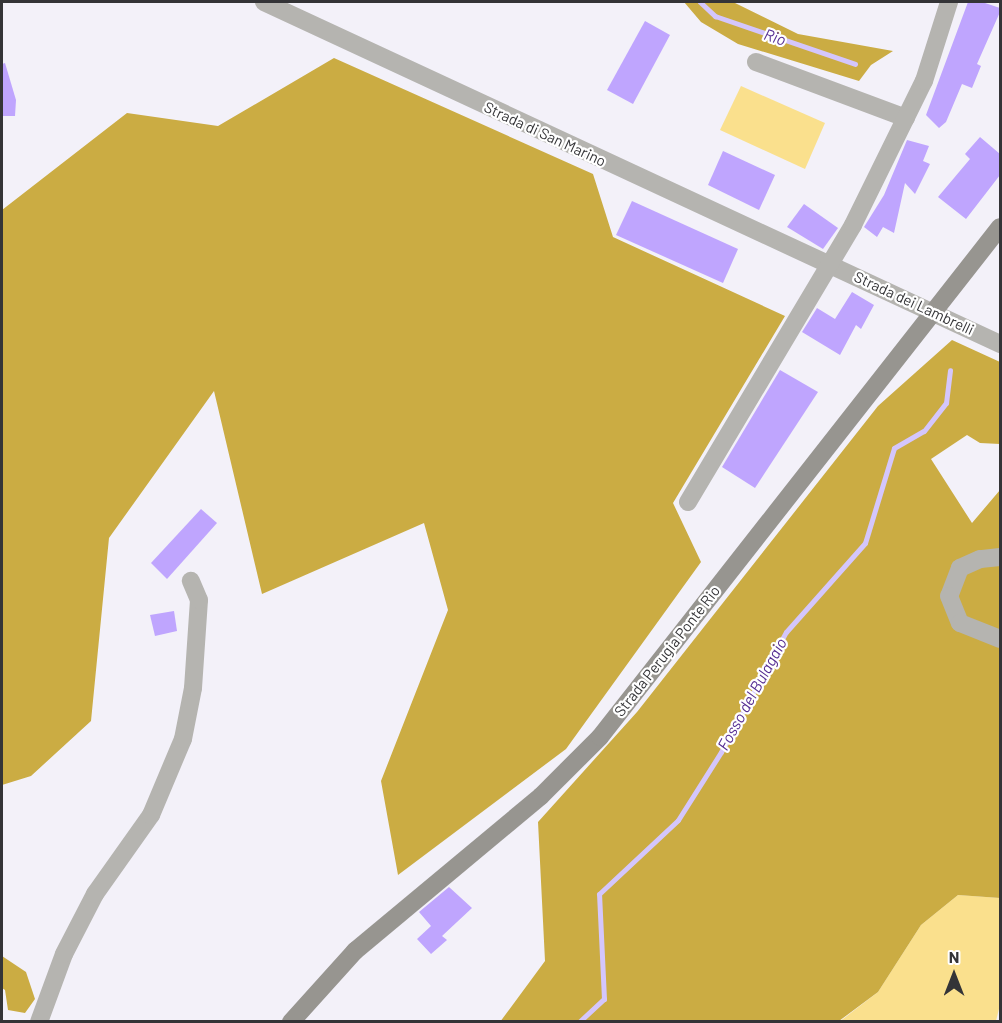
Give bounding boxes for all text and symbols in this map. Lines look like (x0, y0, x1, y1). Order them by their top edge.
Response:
water label: Rio (762, 24, 788, 50)
street label: Strada di San Marino (481, 98, 609, 170)
street label: Strada dei Lambrelli (851, 267, 977, 339)
street label: Strada Perugia Ponte Rio (610, 582, 724, 720)
water label: Fosso del Bulagaio (713, 635, 791, 753)
north arrow (924, 945, 984, 1005)
text: N (949, 947, 959, 966)

